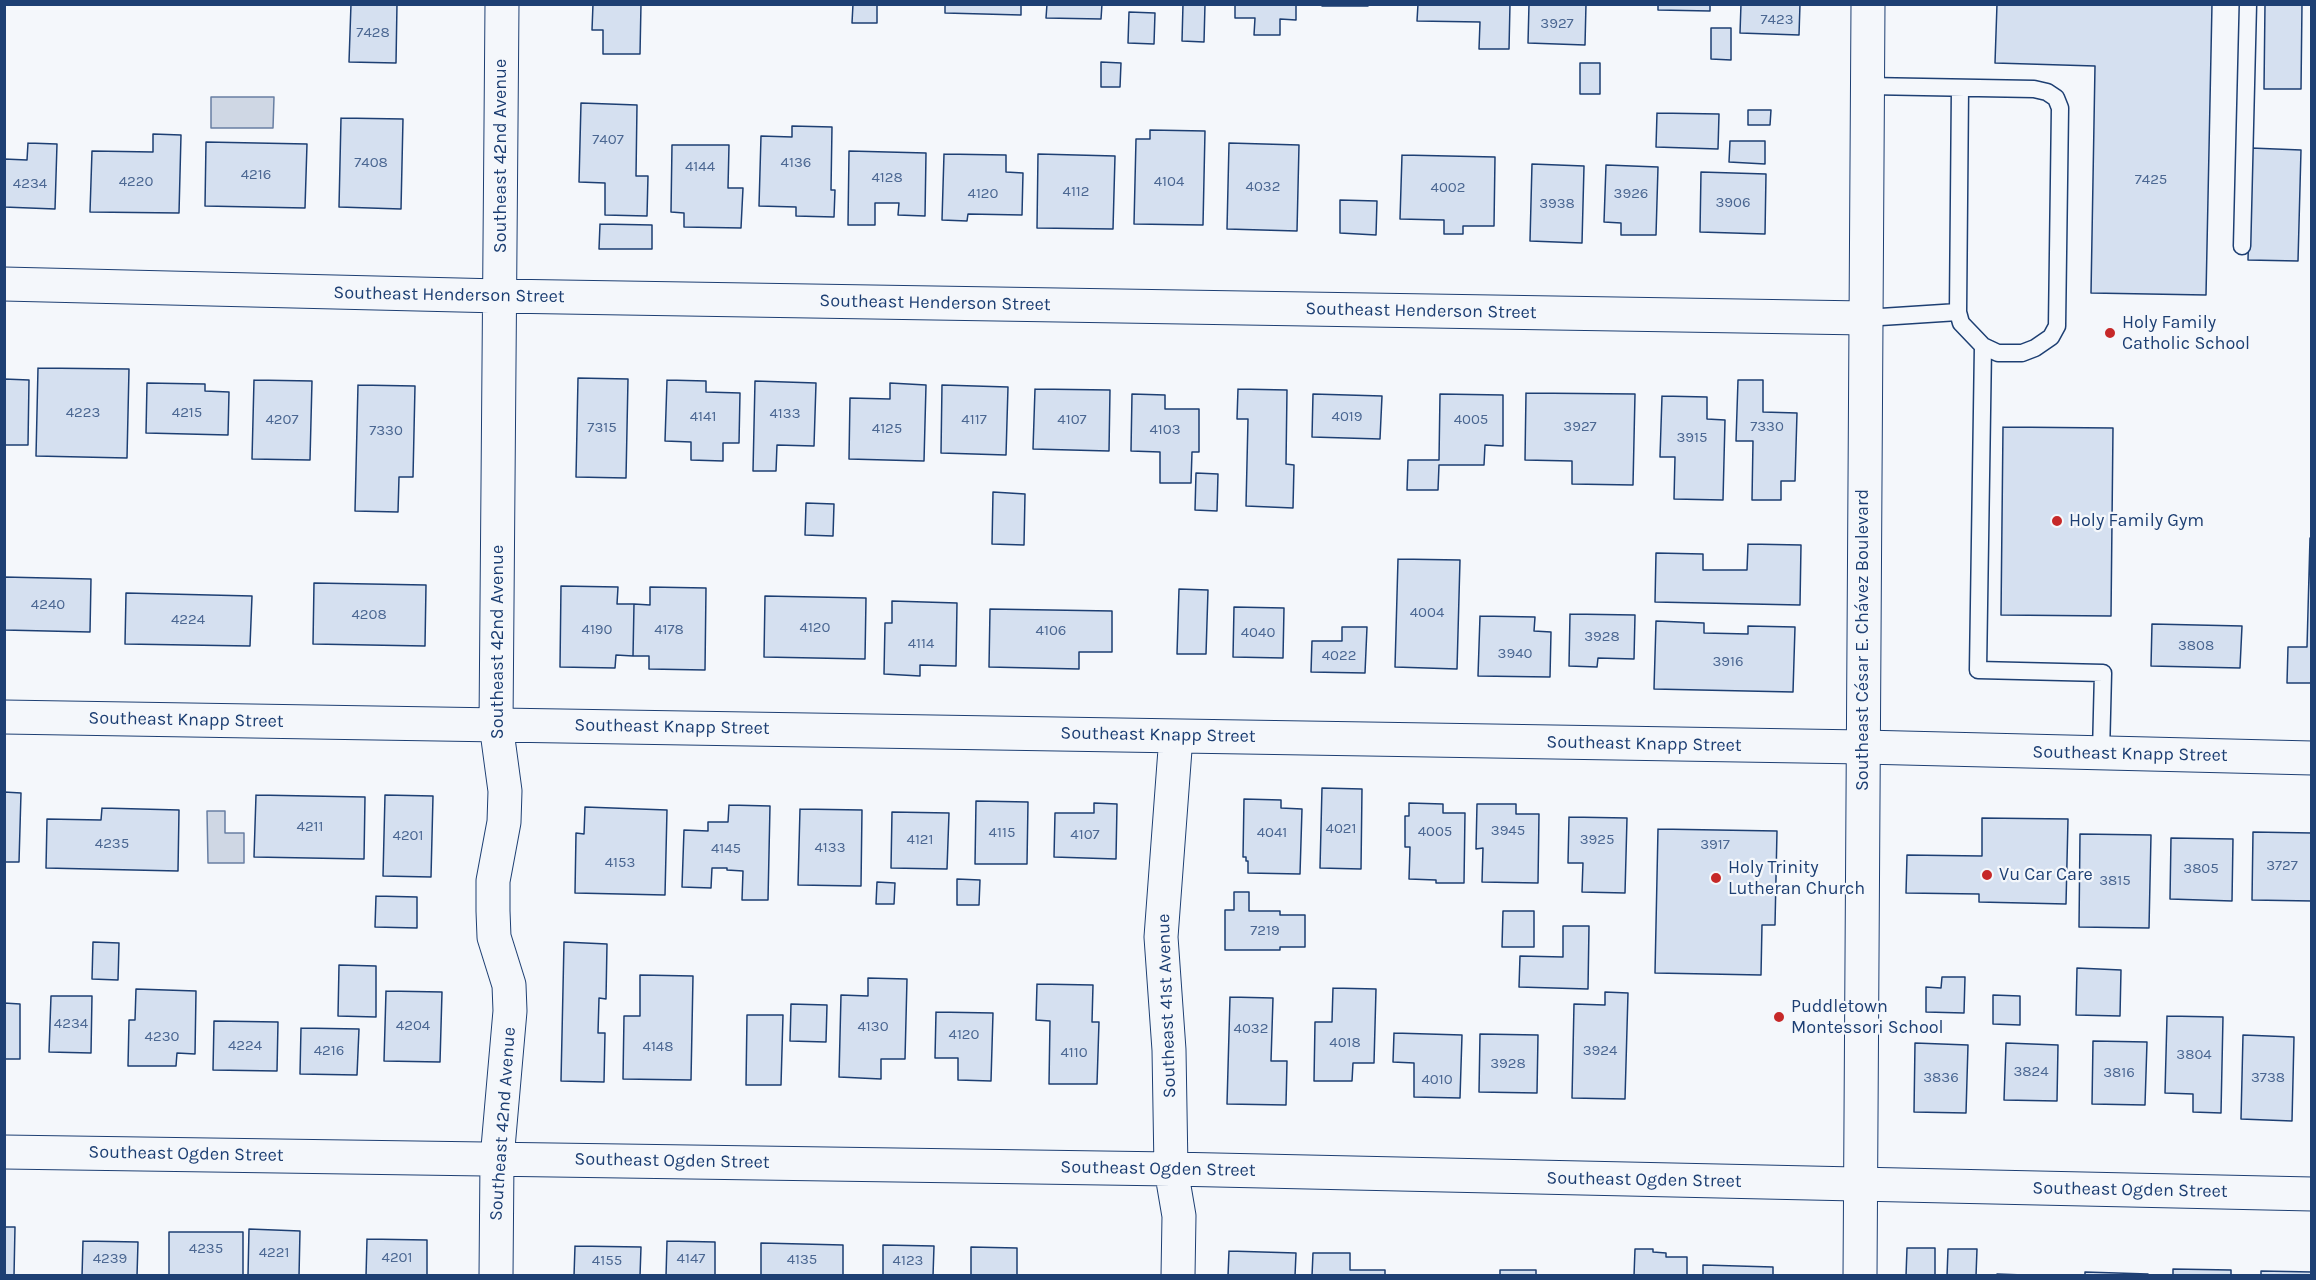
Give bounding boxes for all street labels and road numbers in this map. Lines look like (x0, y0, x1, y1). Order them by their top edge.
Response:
street label: Southeast 42nd Avenue (490, 59, 512, 253)
street label: Southeast Henderson Street (333, 282, 565, 308)
street label: Southeast Henderson Street (819, 290, 1051, 316)
street label: Southeast Henderson Street (1305, 298, 1537, 324)
street label: Southeast César E. Chávez Boulevard (1852, 489, 1874, 791)
street label: Southeast 42nd Avenue (487, 545, 509, 739)
street label: Southeast Knapp Street (88, 707, 284, 733)
street label: Southeast Knapp Street (574, 714, 770, 740)
street label: Southeast Knapp Street (1060, 722, 1256, 748)
street label: Southeast Knapp Street (1546, 731, 1742, 757)
street label: Southeast Knapp Street (2032, 741, 2228, 767)
street label: Southeast 41st Avenue (1153, 913, 1181, 1099)
street label: Southeast 42nd Avenue (485, 1026, 521, 1222)
street label: Southeast Ogden Street (88, 1141, 284, 1167)
street label: Southeast Ogden Street (574, 1148, 770, 1174)
street label: Southeast Ogden Street (1060, 1156, 1256, 1182)
street label: Southeast Ogden Street (1546, 1167, 1742, 1193)
street label: Southeast Ogden Street (2032, 1177, 2228, 1203)

